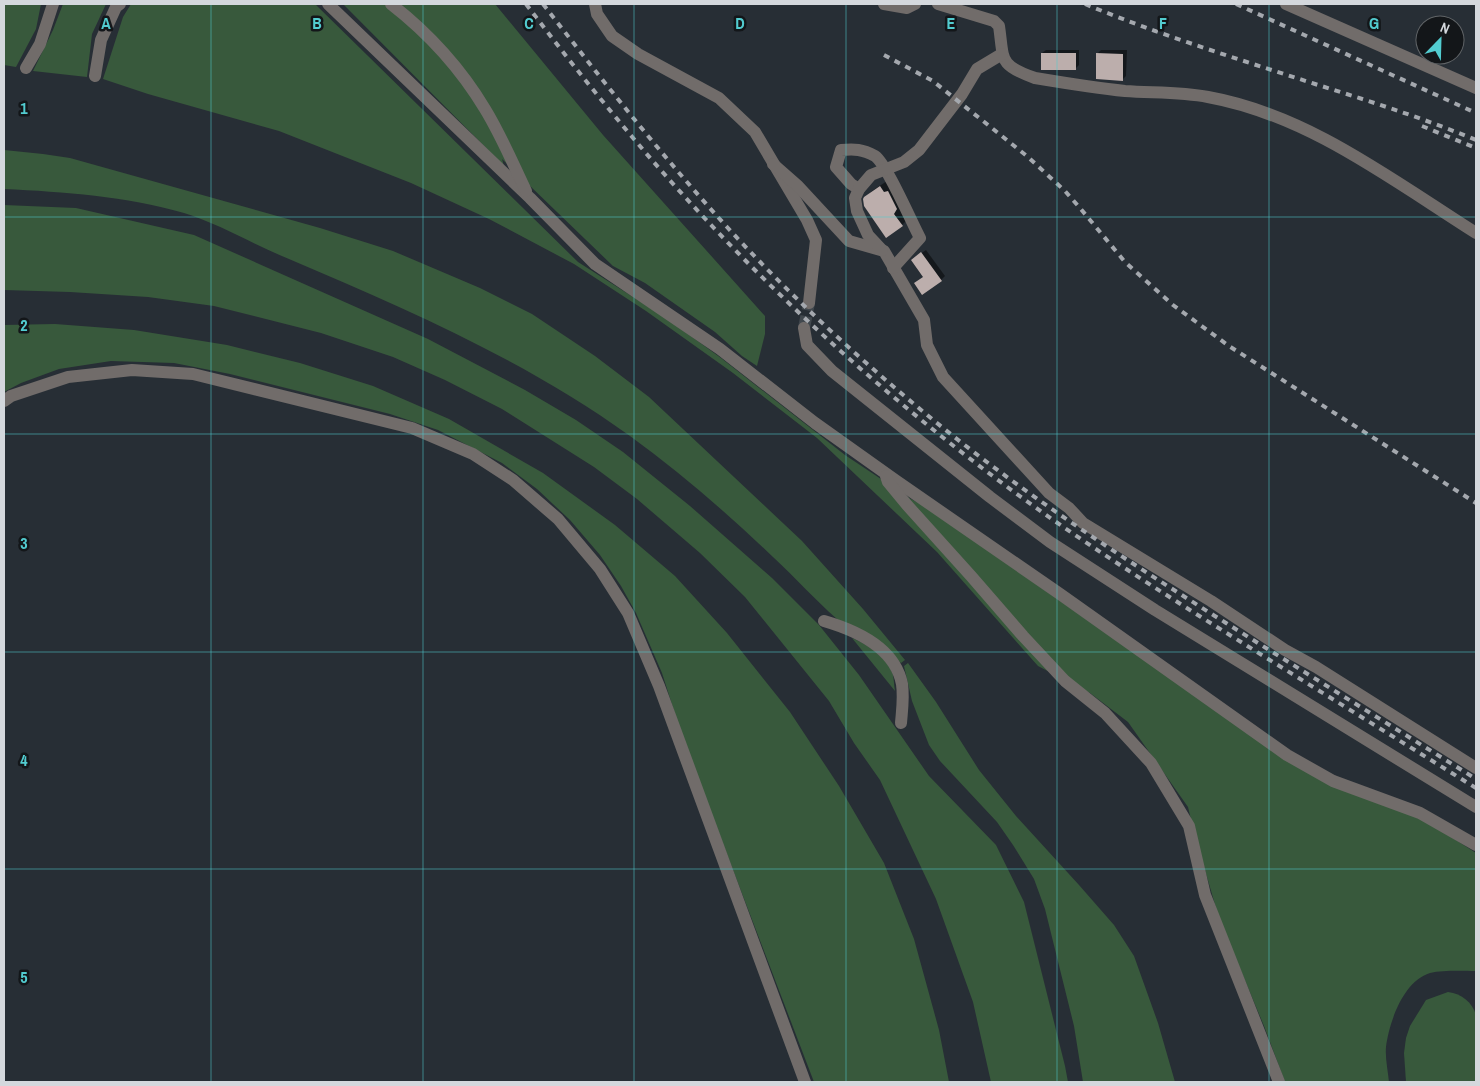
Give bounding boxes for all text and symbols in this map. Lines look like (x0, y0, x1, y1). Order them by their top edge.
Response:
text: A (101, 12, 111, 34)
text: B (312, 12, 322, 34)
text: C (524, 12, 534, 34)
text: D (735, 12, 745, 34)
text: E (947, 12, 956, 34)
text: F (1159, 12, 1167, 34)
text: G (1369, 12, 1379, 34)
north arrow (1415, 15, 1465, 65)
text: N (1438, 18, 1452, 38)
text: 1 (20, 97, 28, 119)
text: 2 (20, 314, 28, 336)
text: 3 (20, 532, 28, 554)
text: 4 (20, 749, 28, 771)
text: 5 (20, 966, 28, 988)

